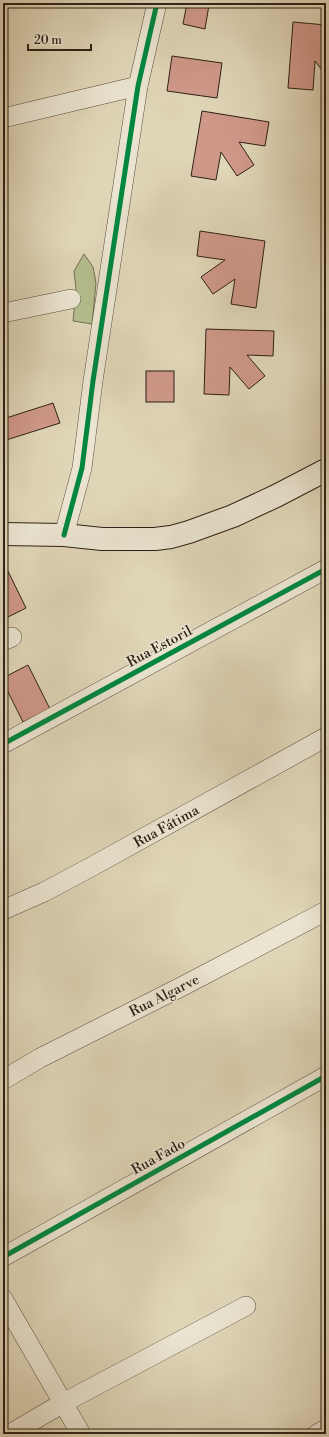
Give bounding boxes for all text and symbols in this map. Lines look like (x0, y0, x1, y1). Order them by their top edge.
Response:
scale bar (28, 26, 91, 52)
text: 20 m (34, 33, 62, 48)
street label: Rua Estoril (124, 622, 195, 672)
street label: Rua Fátima (131, 801, 203, 852)
street label: Rua Algarve (126, 971, 202, 1021)
street label: Rua Fado (128, 1135, 189, 1179)

